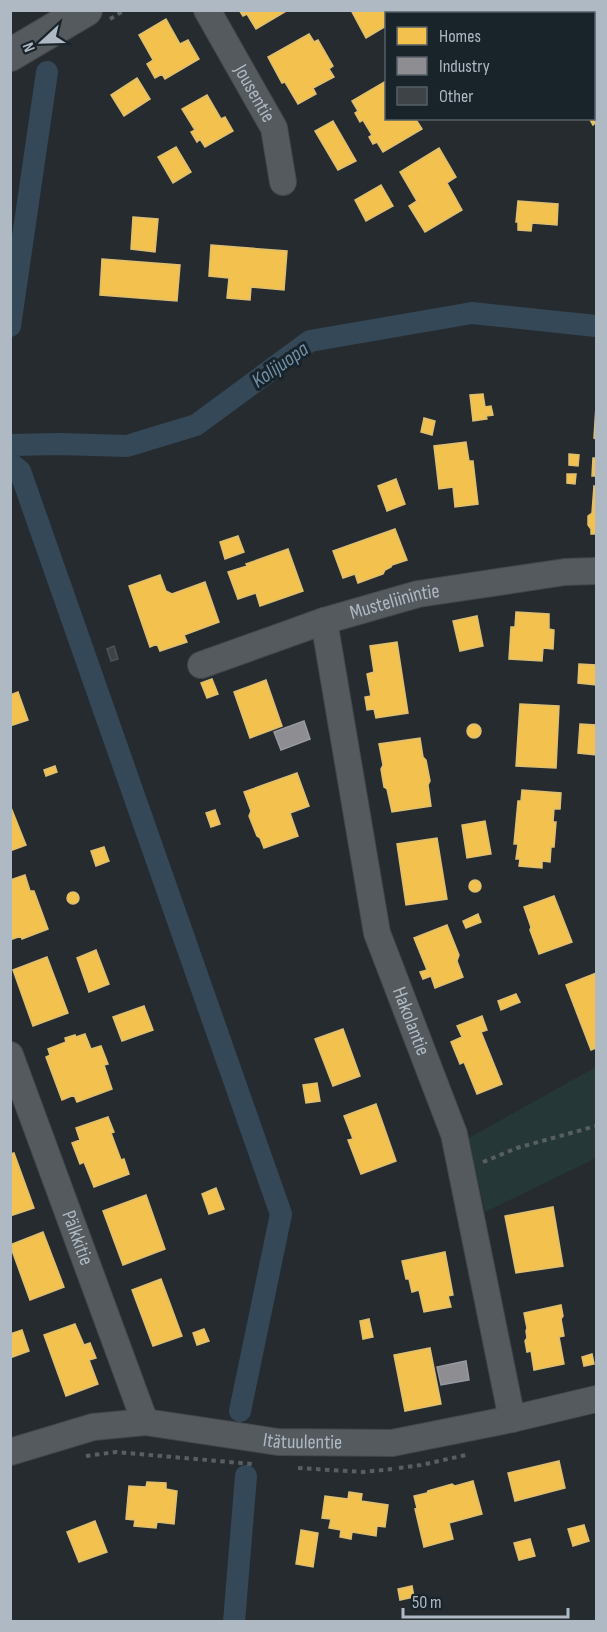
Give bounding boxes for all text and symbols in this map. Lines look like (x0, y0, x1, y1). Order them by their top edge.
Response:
north arrow (12, 12, 72, 72)
legend (385, 12, 595, 120)
text: Homes (439, 26, 481, 47)
text: N (19, 40, 40, 55)
text: Industry (439, 56, 490, 77)
street label: Jousentie (228, 59, 280, 127)
text: Other (439, 86, 473, 107)
water label: Kolijuopa (247, 336, 313, 393)
street label: Musteliinintie (347, 579, 441, 625)
street label: Hakolantie (387, 984, 435, 1059)
street label: Pälkkitie (56, 1207, 98, 1269)
street label: Itätuulentie (261, 1428, 342, 1455)
scale bar (403, 1581, 568, 1619)
text: 50 m (412, 1592, 442, 1613)

